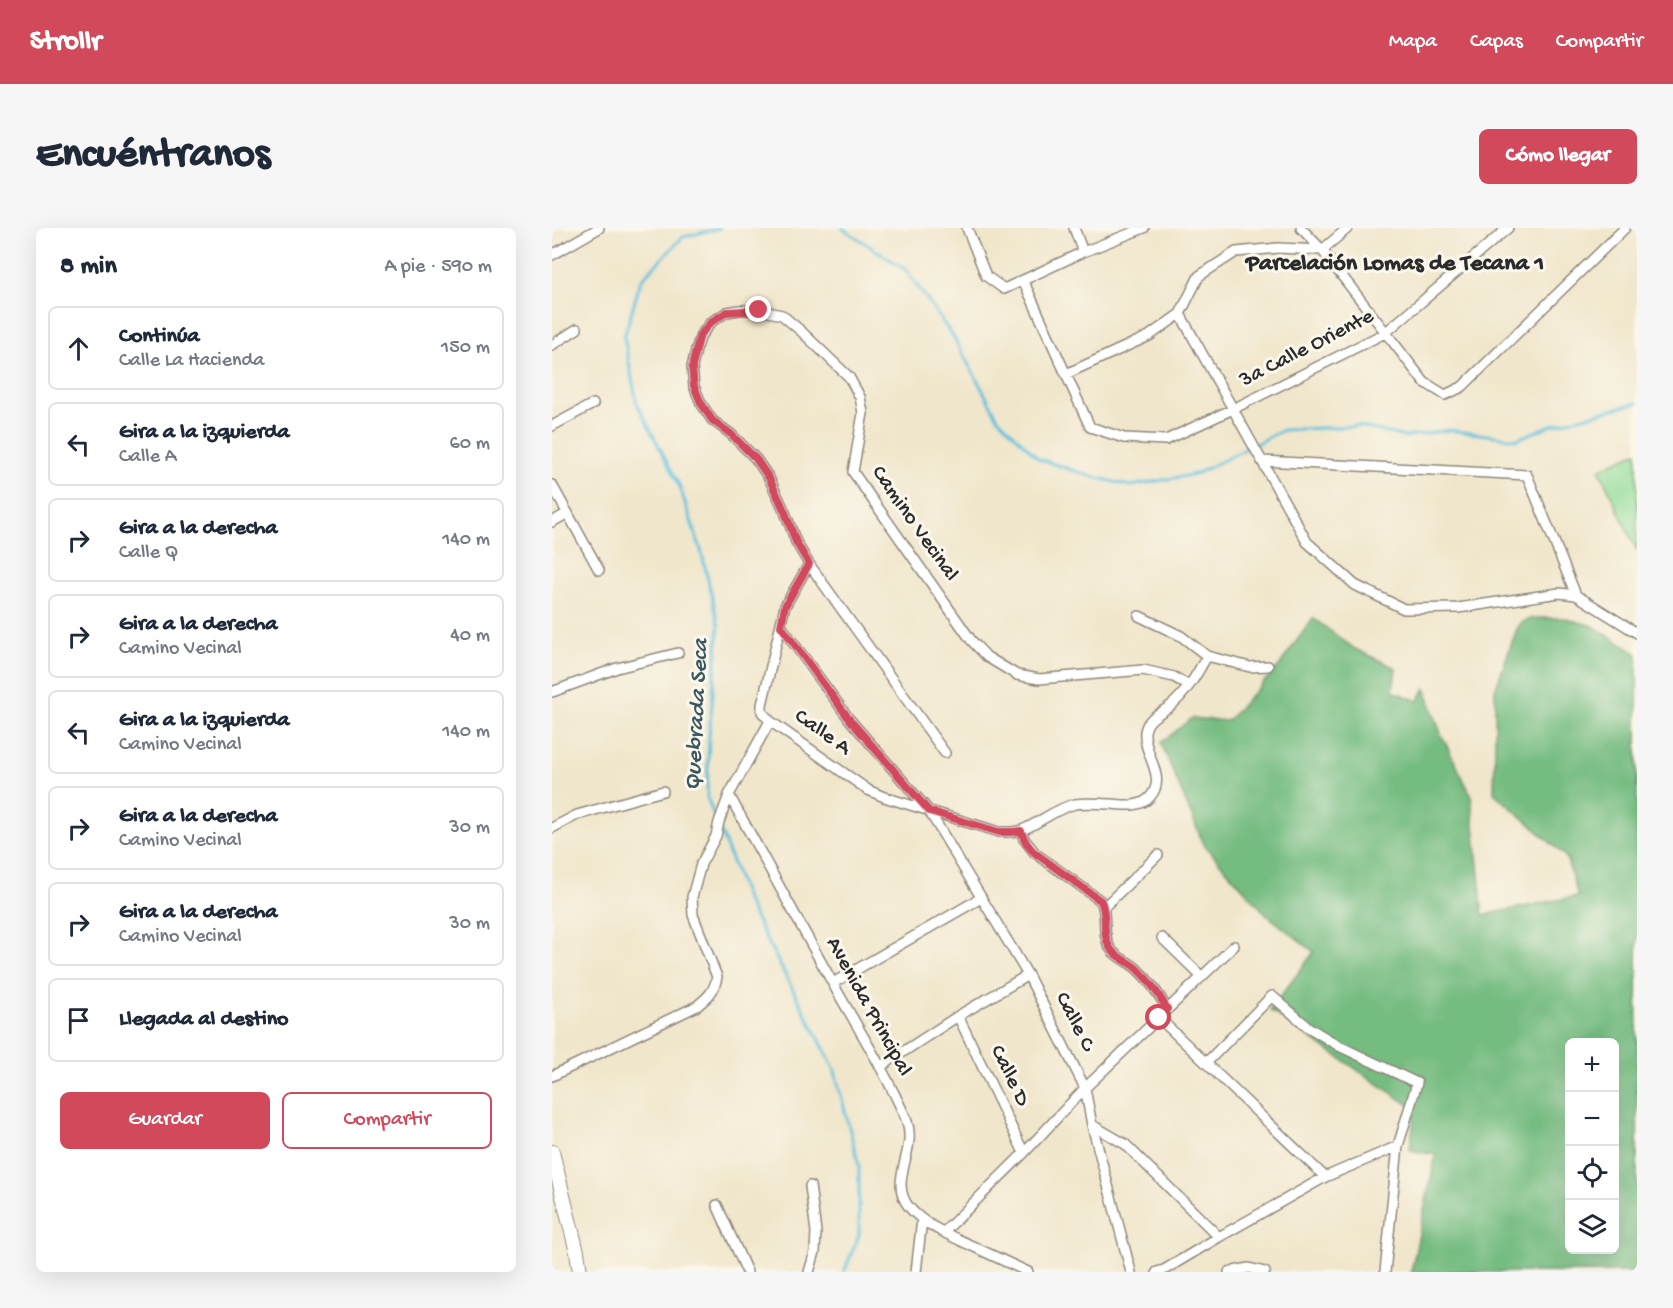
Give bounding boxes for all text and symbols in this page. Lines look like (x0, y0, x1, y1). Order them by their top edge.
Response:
text: Strollr (30, 26, 101, 59)
text: Mapa (1389, 30, 1437, 55)
text: Capas (1470, 30, 1523, 55)
text: Compartir (1556, 30, 1643, 55)
button: Cómo llegar (1479, 129, 1637, 184)
text: Encuéntranos (36, 132, 270, 181)
district label: Parcelación Lomas de Tecana 1 (1244, 250, 1544, 279)
text: 8 min (60, 252, 117, 283)
text: A pie · 590 m (384, 256, 492, 279)
route end (745, 296, 771, 322)
street label: 3a Calle Oriente (1235, 304, 1379, 394)
text: Continúa (119, 324, 200, 350)
icon: ahead (62, 332, 95, 365)
text: 150 m (441, 337, 490, 360)
text: Calle La Hacienda (119, 350, 264, 373)
text: Gira a la izquierda (119, 420, 290, 446)
icon: left (62, 428, 95, 461)
text: 60 m (450, 433, 490, 456)
text: Calle A (119, 446, 177, 469)
street label: Camino Vecinal (865, 461, 963, 587)
text: Gira a la derecha (119, 516, 277, 542)
icon: right (62, 524, 95, 557)
text: 140 m (442, 529, 490, 552)
text: Calle Q (119, 542, 178, 565)
text: Gira a la derecha (119, 612, 277, 638)
icon: right (62, 620, 95, 653)
text: 40 m (450, 625, 490, 648)
water label: Quebrada Seca (680, 637, 717, 792)
text: Camino Vecinal (119, 638, 242, 661)
street label: Calle A (789, 704, 856, 762)
text: Gira a la izquierda (119, 708, 290, 734)
icon: left (62, 716, 95, 749)
text: 140 m (442, 721, 490, 744)
text: Camino Vecinal (119, 734, 242, 757)
text: Gira a la derecha (119, 804, 277, 830)
icon: right (62, 812, 95, 845)
text: 30 m (449, 817, 490, 840)
text: Camino Vecinal (119, 830, 242, 853)
text: Gira a la derecha (119, 900, 277, 926)
icon: right (62, 908, 95, 941)
text: 30 m (449, 913, 490, 936)
text: Camino Vecinal (119, 926, 242, 949)
street label: Avenida Principal (819, 933, 917, 1081)
street label: Calle C (1048, 988, 1101, 1058)
icon: arrive (62, 1004, 95, 1037)
route start (1145, 1004, 1171, 1030)
text: Llegada al destino (119, 1007, 289, 1033)
map controls (1565, 1038, 1619, 1254)
button: + (1565, 1038, 1619, 1092)
street label: Calle D (983, 1041, 1035, 1111)
button: Guardar (60, 1092, 270, 1149)
button: Compartir (282, 1092, 492, 1149)
button: − (1565, 1092, 1619, 1146)
button: locate (1565, 1146, 1619, 1200)
button: layers (1565, 1200, 1619, 1254)

